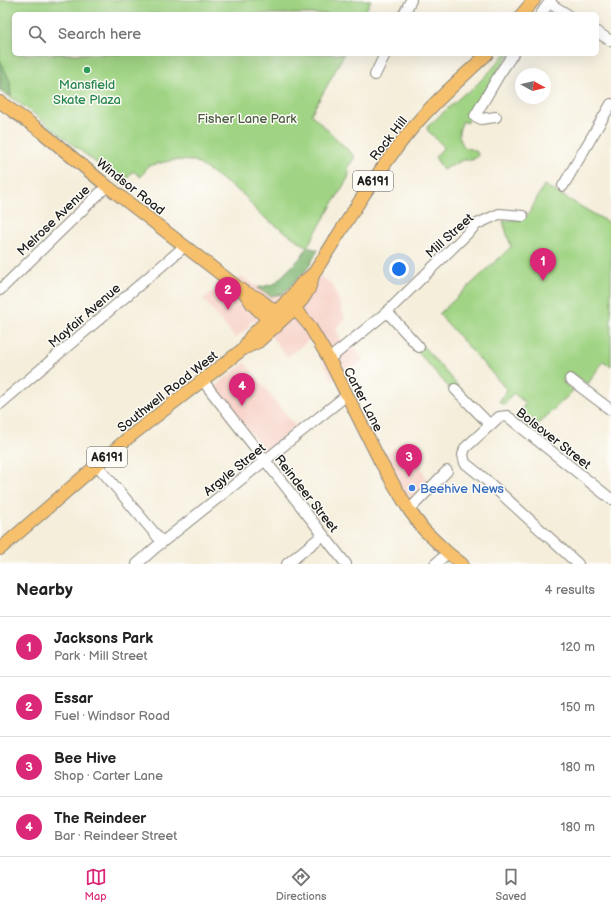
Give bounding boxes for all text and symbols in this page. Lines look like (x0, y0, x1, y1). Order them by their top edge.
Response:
search box (12, 12, 599, 56)
icon: search (26, 23, 48, 45)
text: Search here (58, 25, 141, 44)
marker: Mansfield Skate Plaza (82, 65, 92, 75)
north arrow (515, 68, 551, 104)
place label: Mansfield Skate Plaza (53, 77, 121, 108)
park label: Fisher Lane Park (197, 111, 297, 127)
street label: Rock Hill (367, 113, 411, 164)
street label: Windsor Road (93, 155, 168, 218)
road number: A6191 (353, 171, 393, 191)
street label: Melrose Avenue (14, 182, 94, 259)
street label: Mill Street (422, 210, 477, 261)
pin: 1 (530, 248, 556, 281)
your location (389, 259, 409, 279)
pin: 2 (215, 277, 241, 310)
street label: Mayfair Avenue (45, 280, 124, 351)
street label: Southwell Road West (114, 348, 221, 436)
street label: Carter Lane (340, 364, 386, 435)
pin: 4 (229, 373, 255, 406)
street label: Bolsover Street (513, 405, 594, 473)
street label: Argyle Street (200, 440, 269, 500)
pin: 3 (396, 444, 422, 477)
road number: A6191 (87, 447, 127, 467)
street label: Reindeer Street (271, 452, 341, 536)
place label: Beehive News (420, 481, 505, 497)
marker: Beehive News (407, 483, 417, 493)
text: Nearby (16, 580, 73, 600)
text: 4 results (545, 582, 595, 598)
text: Jacksons Park (54, 629, 153, 648)
text: 1 (26, 639, 32, 655)
text: 120 m (560, 639, 595, 655)
text: Park · Mill Street (54, 648, 148, 664)
text: Essar (54, 689, 93, 708)
text: 2 (25, 699, 33, 715)
text: 150 m (561, 699, 595, 715)
text: Fuel · Windsor Road (54, 708, 170, 724)
text: Bee Hive (54, 749, 116, 768)
text: 3 (25, 759, 33, 775)
text: 180 m (560, 759, 595, 775)
text: Shop · Carter Lane (54, 768, 163, 784)
text: The Reindeer (54, 809, 146, 828)
text: 4 (25, 819, 33, 835)
text: 180 m (560, 819, 595, 835)
text: Bar · Reindeer Street (54, 828, 177, 844)
tab: Map (85, 866, 107, 903)
tab: Directions (276, 866, 326, 903)
tab: Saved (496, 866, 526, 903)

